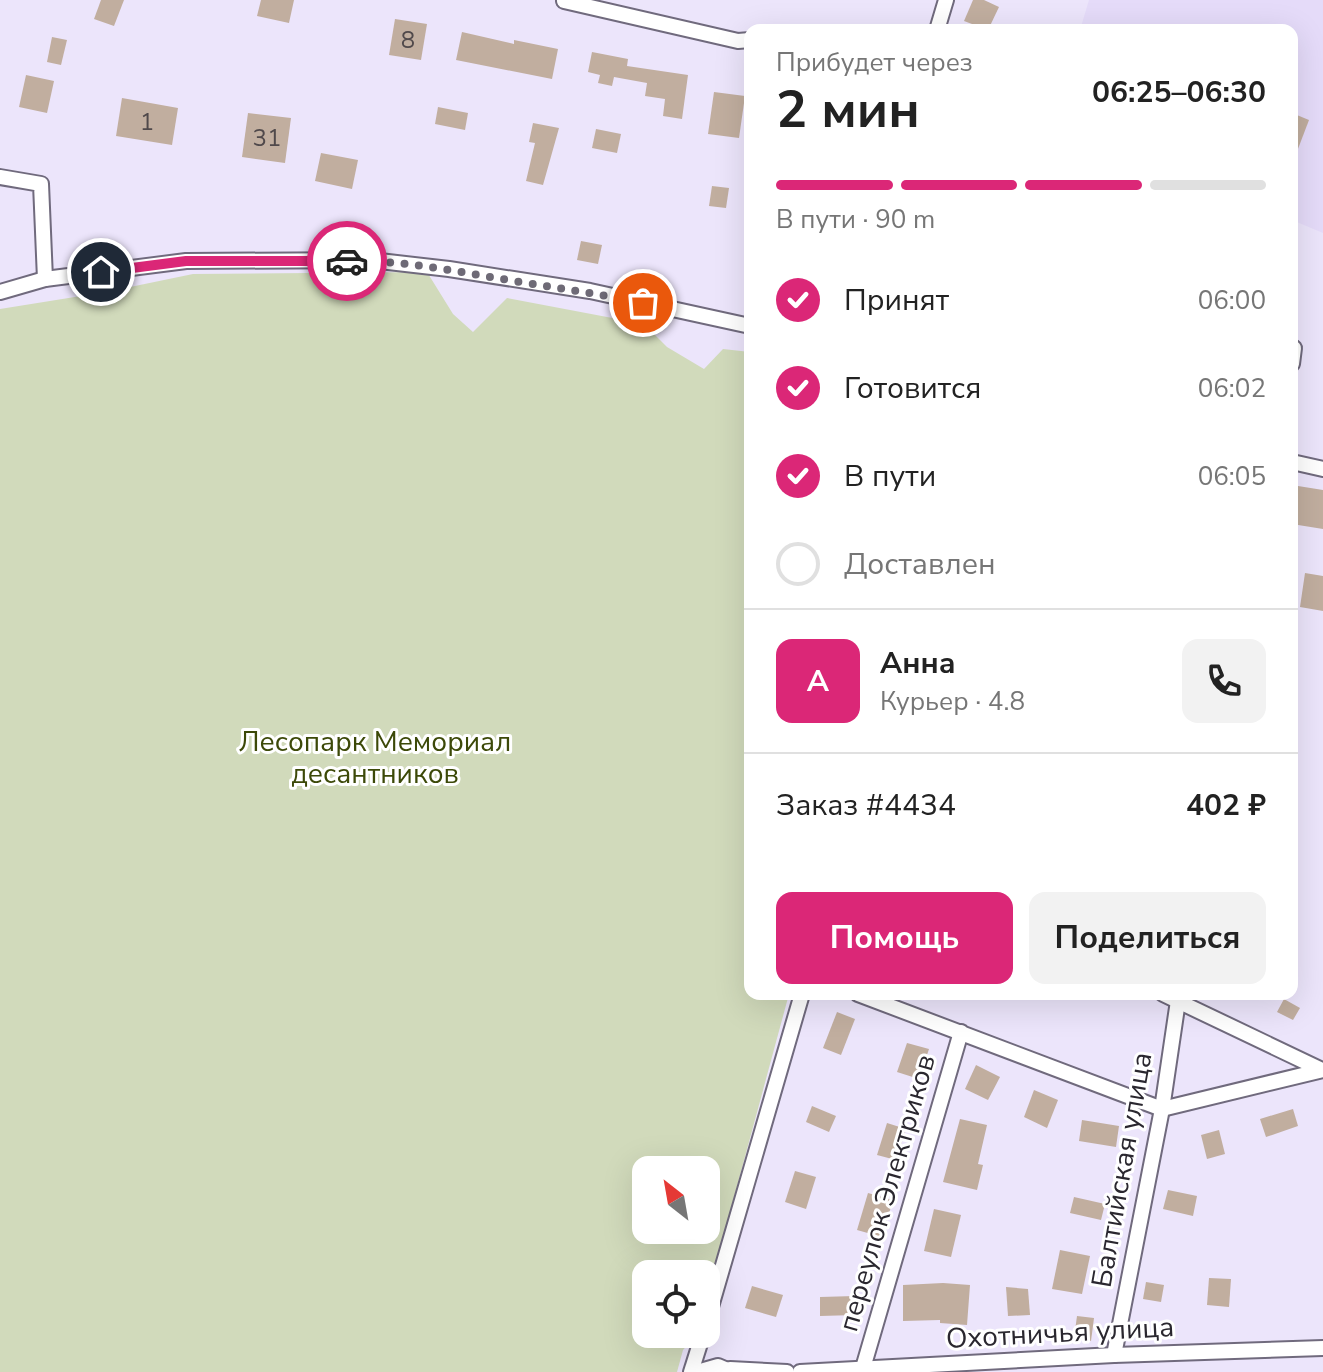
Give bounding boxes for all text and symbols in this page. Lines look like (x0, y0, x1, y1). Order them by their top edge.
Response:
house number: 8 (401, 24, 415, 56)
text: Прибудет через (776, 45, 973, 80)
text: 06:25–06:30 (1092, 72, 1266, 113)
text: 2 мин (776, 74, 920, 145)
house number: 1 (140, 106, 154, 138)
house number: 31 (253, 122, 281, 154)
text: В пути · 90 m (776, 202, 935, 237)
courier (307, 221, 387, 301)
pin (67, 238, 135, 306)
icon: car (325, 239, 369, 283)
icon: home (79, 250, 123, 294)
pin (609, 269, 677, 337)
icon: check (776, 278, 820, 322)
text: Принят (844, 280, 949, 321)
icon: bag (621, 281, 665, 325)
text: 06:00 (1198, 283, 1266, 318)
icon: check (776, 366, 820, 410)
text: Готовится (844, 368, 981, 409)
text: 06:02 (1198, 371, 1266, 406)
icon: check (776, 454, 820, 498)
text: В пути (844, 456, 936, 497)
text: 06:05 (1198, 459, 1266, 494)
text: Доставлен (844, 544, 996, 585)
button: phone (1182, 639, 1266, 723)
text: Анна (880, 643, 956, 684)
text: А (807, 661, 829, 702)
text: Курьер · 4.8 (880, 684, 1025, 719)
park label: Лесопарк Мемориал десантников (239, 723, 511, 793)
text: Заказ #4434 (776, 785, 956, 826)
text: 402 ₽ (1186, 785, 1266, 826)
button: Помощь (776, 892, 1013, 984)
button: Поделиться (1029, 892, 1266, 984)
street label: Балтийская улица (1083, 1049, 1161, 1291)
street label: переулок Электриков (829, 1050, 945, 1336)
north arrow (632, 1156, 720, 1244)
map controls (632, 1156, 720, 1348)
button: locate (632, 1260, 720, 1348)
street label: Охотничья улица (945, 1308, 1175, 1358)

